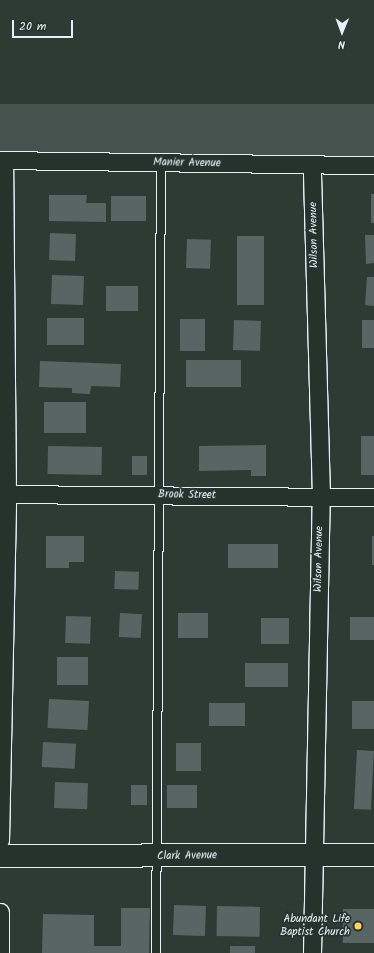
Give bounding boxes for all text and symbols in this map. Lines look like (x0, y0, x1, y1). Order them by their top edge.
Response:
scale bar (14, 12, 75, 38)
north arrow (322, 12, 362, 52)
text: 20 m (19, 17, 46, 36)
text: N (338, 35, 345, 53)
street label: Manier Avenue (153, 156, 221, 170)
street label: Wilson Avenue (307, 202, 321, 268)
street label: Brook Street (158, 488, 216, 502)
street label: Wilson Avenue (312, 526, 326, 592)
street label: Clark Avenue (157, 849, 217, 863)
place label: Abundant Life Baptist Church (280, 913, 350, 939)
marker: Abundant Life Baptist Church (353, 921, 363, 931)

